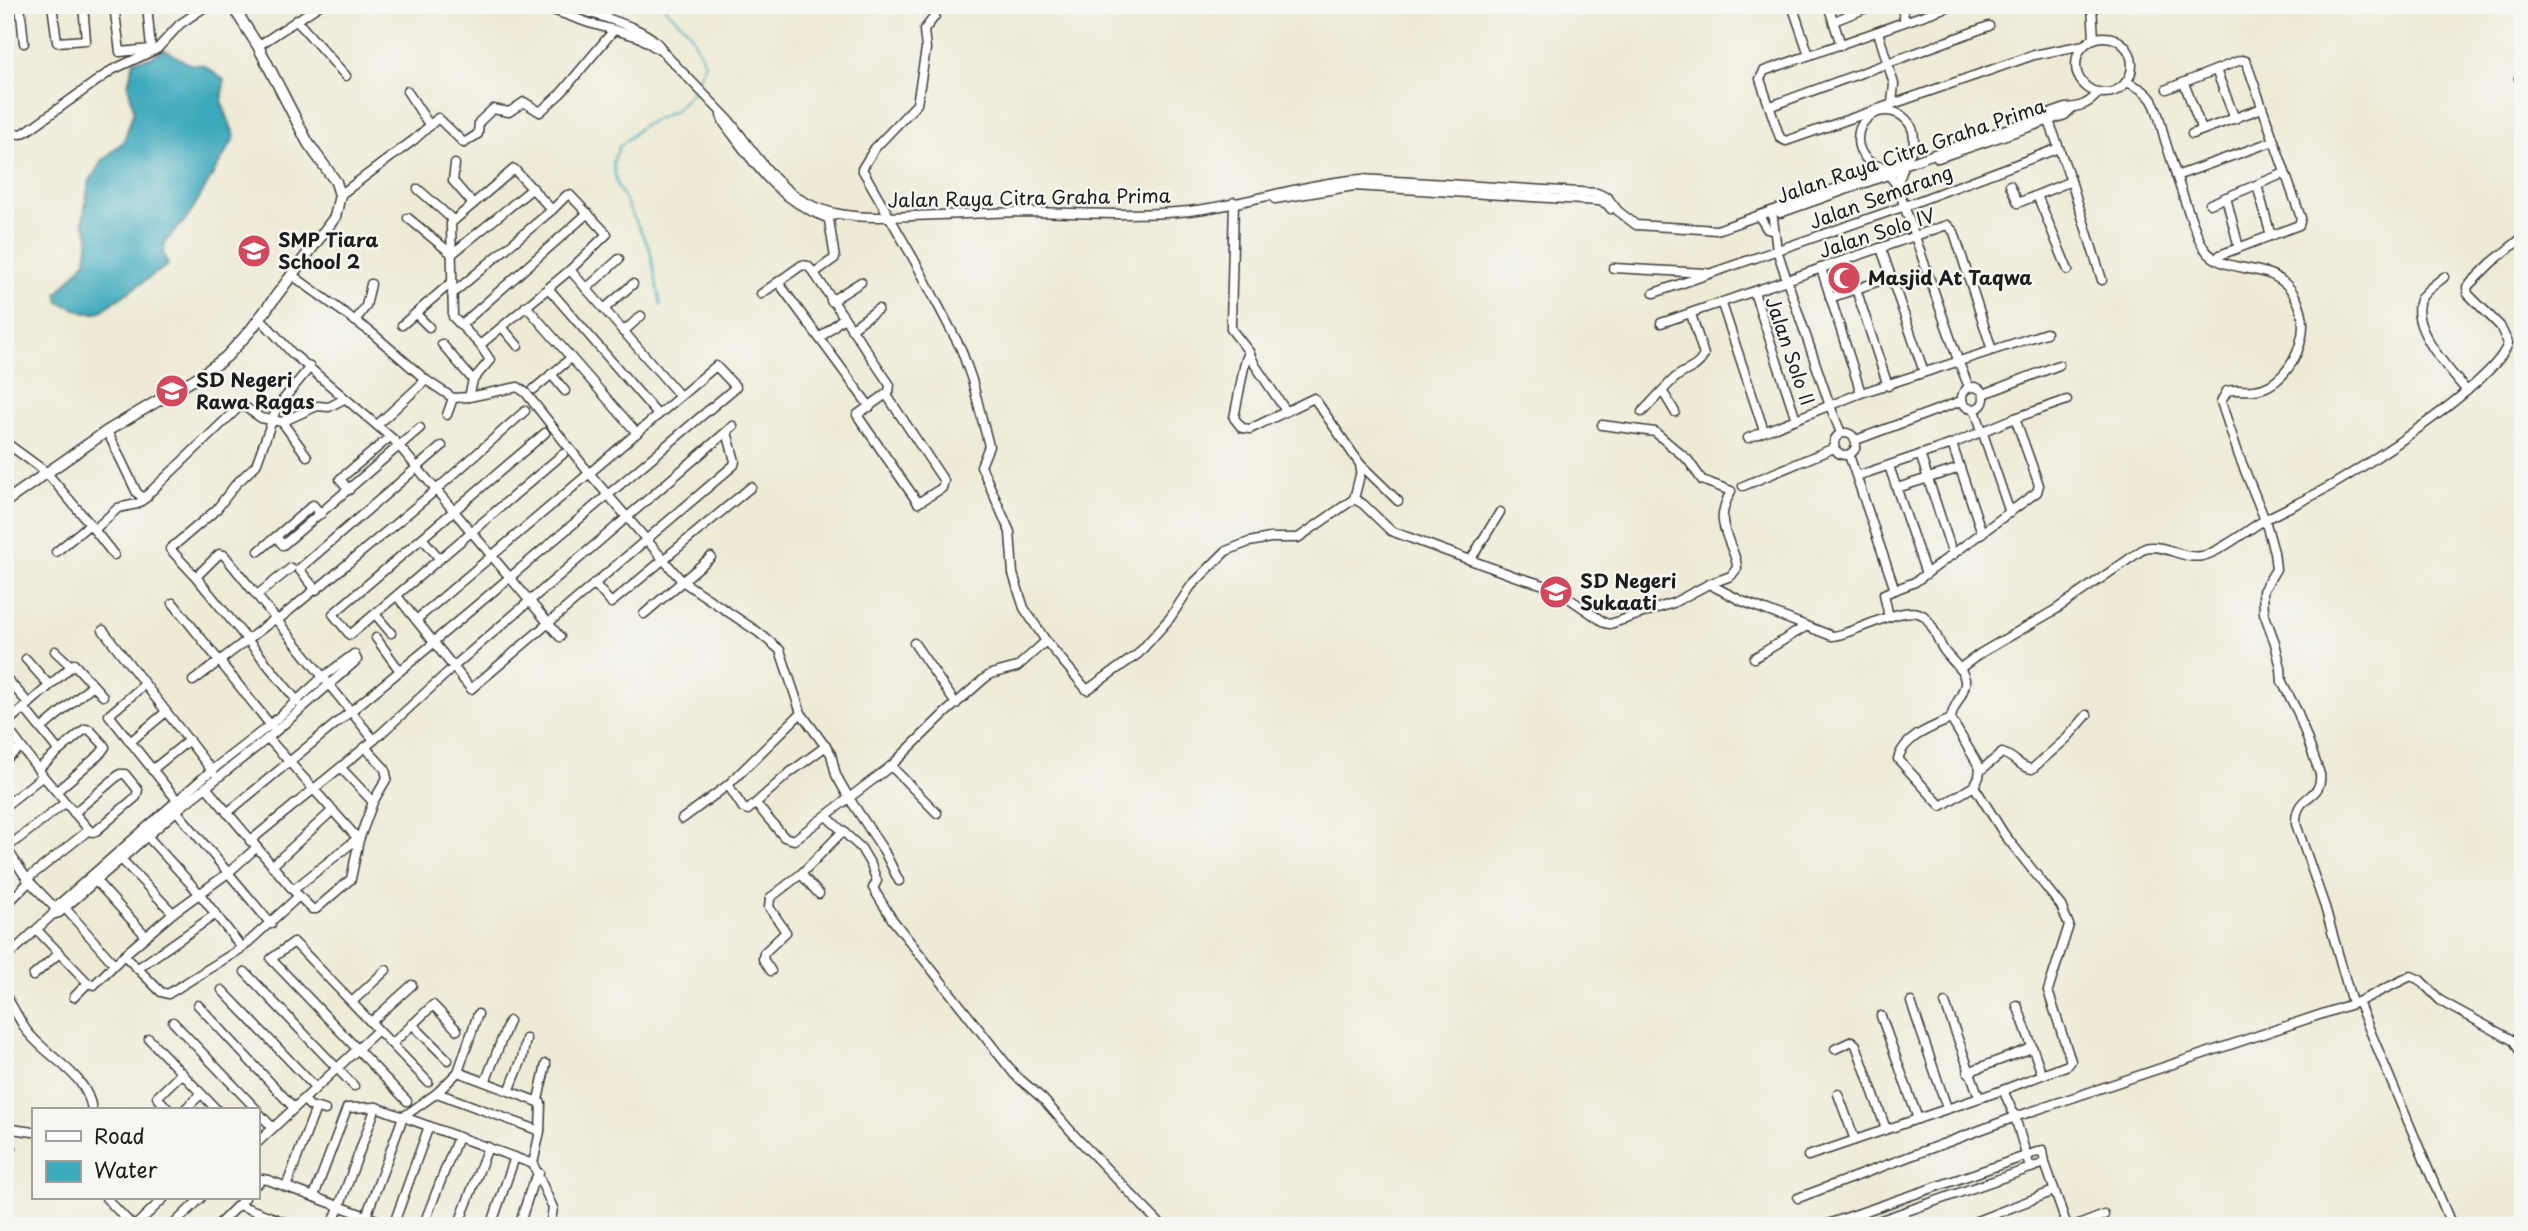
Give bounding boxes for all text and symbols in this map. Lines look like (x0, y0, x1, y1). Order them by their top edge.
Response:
street label: Jalan Raya Citra Graha Prima (1772, 91, 2049, 209)
street label: Jalan Semarang (1805, 157, 1956, 235)
street label: Jalan Raya Citra Graha Prima (887, 181, 1171, 213)
street label: Jalan Solo IV (1815, 200, 1938, 264)
place label: SMP Tiara School 2 (278, 225, 378, 275)
school or university icon: SMP Tiara School 2 (235, 232, 273, 270)
mosque icon: Masjid At Taqwa (1825, 259, 1863, 297)
place label: Masjid At Taqwa (1868, 263, 2032, 291)
street label: Jalan Solo II (1759, 293, 1823, 409)
place label: SD Negeri Rawa Ragas (196, 365, 314, 415)
school or university icon: SD Negeri Rawa Ragas (153, 372, 191, 410)
place label: SD Negeri Sukaati (1580, 566, 1676, 616)
school or university icon: SD Negeri Sukaati (1537, 573, 1575, 611)
legend (32, 1108, 259, 1200)
text: Road (94, 1119, 145, 1151)
text: Water (94, 1153, 158, 1185)

